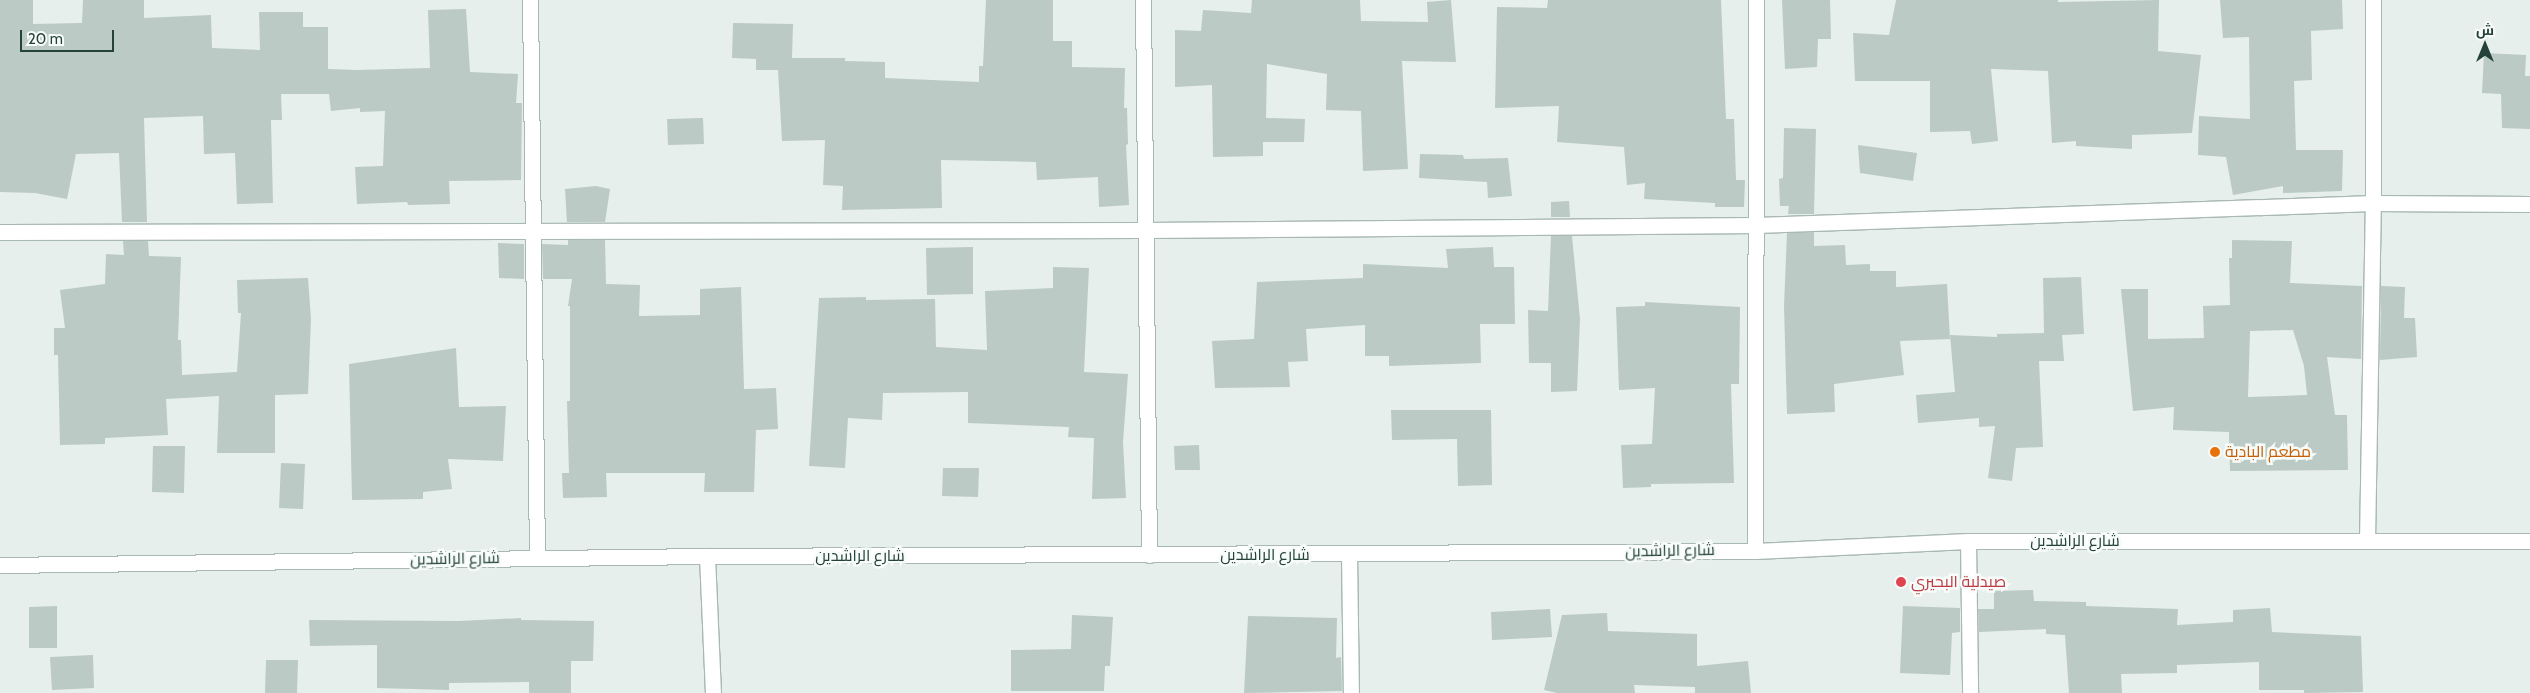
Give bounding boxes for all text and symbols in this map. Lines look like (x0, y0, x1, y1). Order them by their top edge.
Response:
scale bar (22, 20, 116, 52)
north arrow (2460, 20, 2510, 70)
text: ش (2476, 21, 2494, 39)
text: 20 m (28, 30, 63, 48)
place label: مطعم البادية (2225, 442, 2311, 462)
marker: مطعم البادية (2209, 446, 2221, 458)
street label: شارع الراشدين (2030, 531, 2120, 551)
street label: شارع الراشدين (1625, 541, 1715, 561)
street label: شارع الراشدين (1220, 545, 1310, 565)
street label: شارع الراشدين (815, 546, 905, 566)
street label: شارع الراشدين (410, 549, 500, 569)
place label: صيدلية البحيري (1911, 572, 2006, 592)
marker: صيدلية البحيري (1895, 576, 1907, 588)

